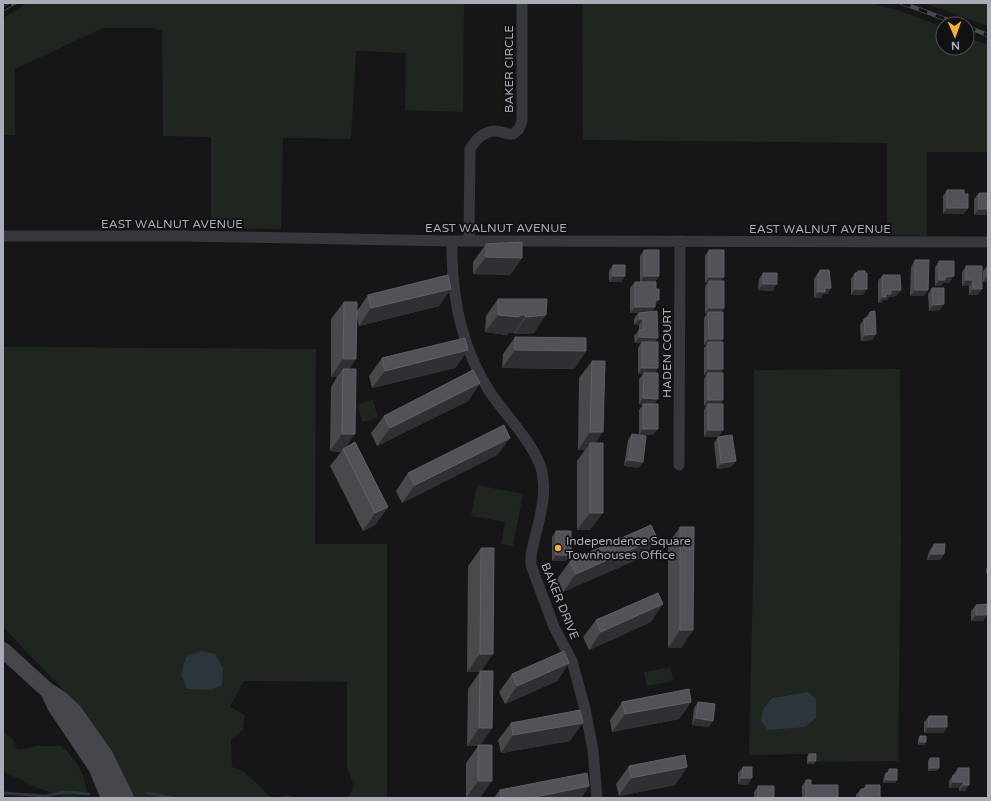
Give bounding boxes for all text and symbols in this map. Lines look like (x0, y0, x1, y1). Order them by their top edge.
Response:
north arrow (935, 16, 975, 56)
street label: BAKER CIRCLE (502, 25, 516, 113)
text: N (951, 39, 960, 52)
street label: EAST WALNUT AVENUE (101, 217, 243, 231)
street label: EAST WALNUT AVENUE (425, 221, 567, 235)
street label: EAST WALNUT AVENUE (749, 222, 891, 236)
street label: HADEN COURT (660, 307, 674, 398)
place label: Independence Square Townhouses Office (566, 534, 691, 562)
marker: Independence Square Townhouses Office (553, 543, 563, 553)
street label: BAKER DRIVE (538, 561, 582, 642)

